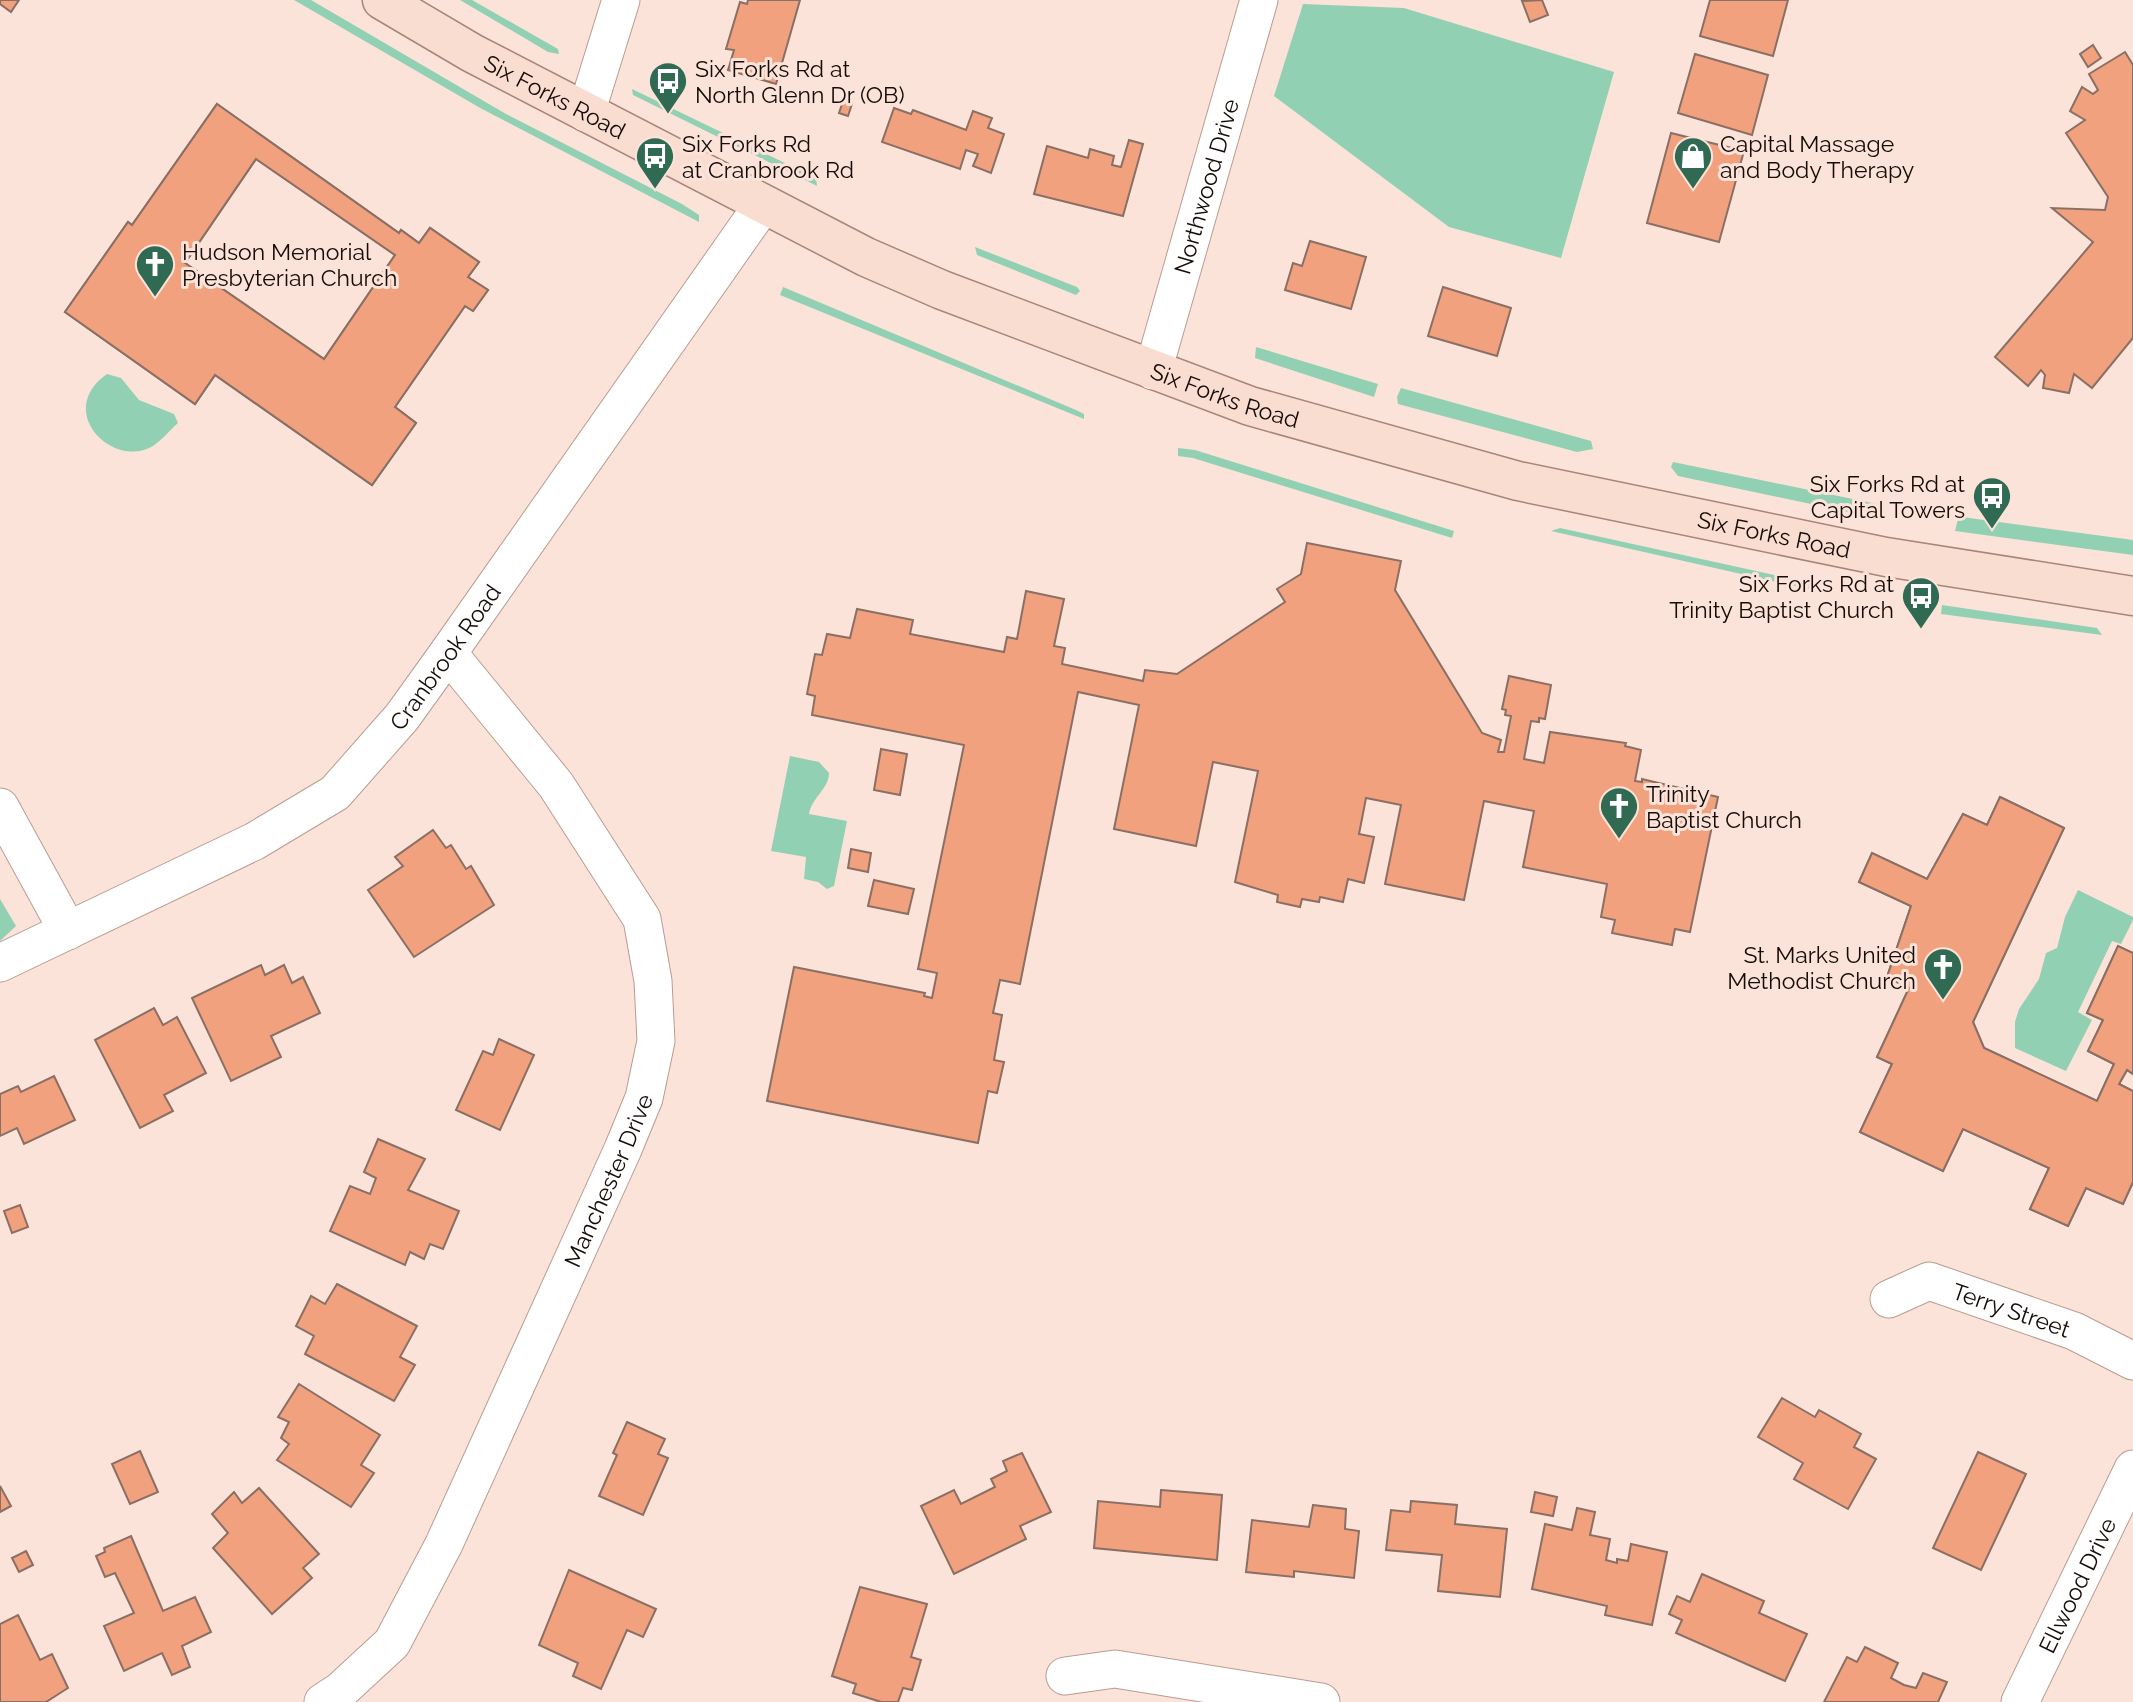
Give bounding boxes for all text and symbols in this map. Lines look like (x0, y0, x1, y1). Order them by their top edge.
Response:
street label: Six Forks Road (480, 48, 630, 144)
place label: Six Forks Rd at North Glenn Dr (OB) (695, 55, 905, 108)
bus stop icon: Six Forks Rd at North Glenn Dr (OB) (647, 60, 689, 115)
street label: Northwood Drive (1168, 96, 1244, 277)
place label: Six Forks Rd at Cranbrook Rd (682, 130, 854, 183)
place label: Capital Massage and Body Therapy (1720, 130, 1914, 183)
bus stop icon: Six Forks Rd at Cranbrook Rd (634, 135, 676, 190)
shop icon: Capital Massage and Body Therapy (1672, 135, 1714, 190)
place label: Hudson Memorial Presbyterian Church (182, 238, 397, 291)
church icon: Hudson Memorial Presbyterian Church (134, 243, 176, 298)
street label: Six Forks Road (1147, 356, 1302, 433)
place label: Six Forks Rd at Capital Towers (1810, 470, 1965, 523)
bus stop icon: Six Forks Rd at Capital Towers (1971, 475, 2013, 530)
street label: Six Forks Road (1695, 505, 1853, 563)
place label: Six Forks Rd at Trinity Baptist Church (1669, 570, 1894, 623)
bus stop icon: Six Forks Rd at Trinity Baptist Church (1900, 575, 1942, 630)
street label: Cranbrook Road (384, 579, 506, 735)
place label: Trinity Baptist Church (1646, 780, 1802, 833)
church icon: Trinity Baptist Church (1598, 785, 1640, 840)
place label: St. Marks United Methodist Church (1727, 941, 1916, 994)
church icon: St. Marks United Methodist Church (1922, 946, 1964, 1001)
street label: Manchester Drive (558, 1090, 658, 1271)
street label: Terry Street (1949, 1277, 2074, 1342)
street label: Ellwood Drive (2033, 1513, 2121, 1657)

